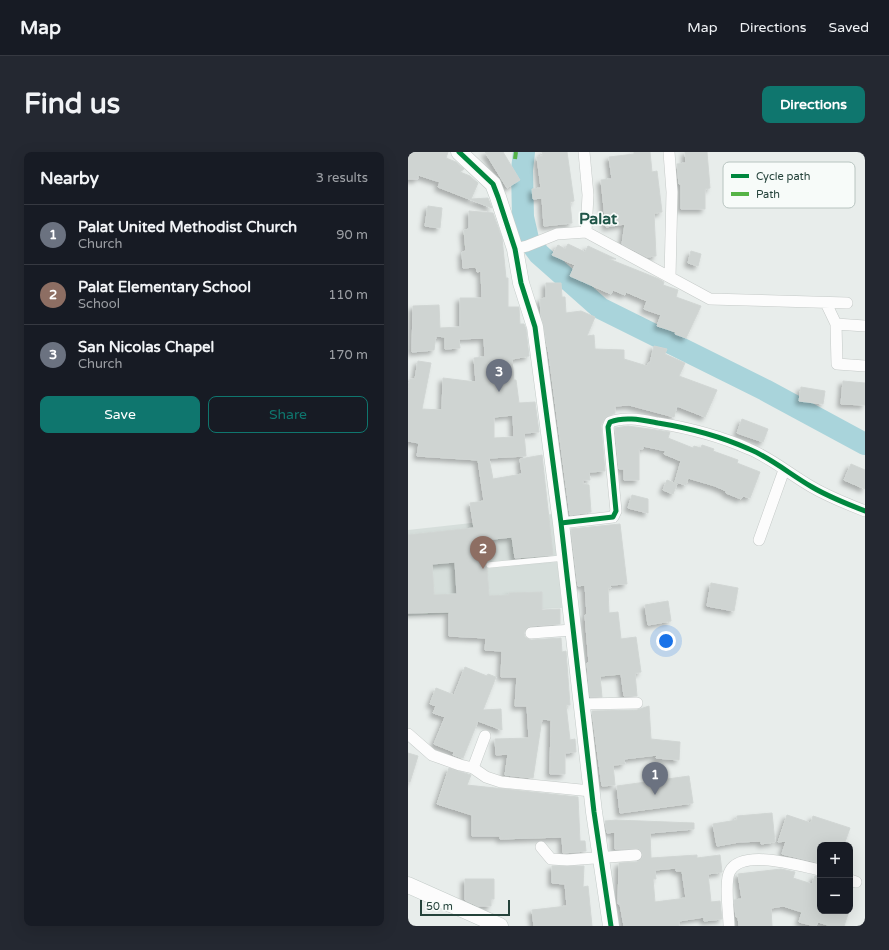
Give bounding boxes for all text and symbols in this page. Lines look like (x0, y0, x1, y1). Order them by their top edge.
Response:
text: Map (20, 17, 61, 39)
text: Map (687, 19, 718, 36)
text: Directions (740, 19, 807, 36)
text: Saved (829, 19, 869, 36)
button: Directions (762, 86, 865, 123)
text: Find us (24, 87, 120, 121)
legend (723, 162, 855, 208)
text: Nearby (40, 168, 99, 189)
text: 3 results (316, 170, 368, 186)
text: Cycle path (756, 170, 811, 183)
text: Path (756, 188, 780, 201)
district label: Palat (579, 209, 618, 229)
text: Palat United Methodist Church (78, 218, 297, 236)
text: 1 (49, 227, 57, 243)
text: 90 m (336, 227, 368, 243)
text: Church (78, 236, 122, 252)
text: Palat Elementary School (78, 278, 251, 296)
text: 2 (49, 287, 57, 303)
text: 110 m (328, 287, 368, 303)
text: School (78, 296, 120, 312)
text: San Nicolas Chapel (78, 338, 214, 356)
text: 3 (49, 347, 57, 363)
text: 170 m (328, 347, 368, 363)
text: Church (78, 356, 122, 372)
pin: 3 (486, 359, 512, 392)
button: Save (40, 396, 200, 433)
button: Share (208, 396, 368, 433)
pin: 2 (470, 536, 496, 569)
your location (656, 631, 676, 651)
pin: 1 (642, 762, 668, 795)
map controls (817, 842, 853, 914)
button: + (817, 842, 853, 878)
button: − (817, 878, 853, 914)
scale bar (420, 898, 510, 917)
text: 50 m (426, 900, 453, 913)

